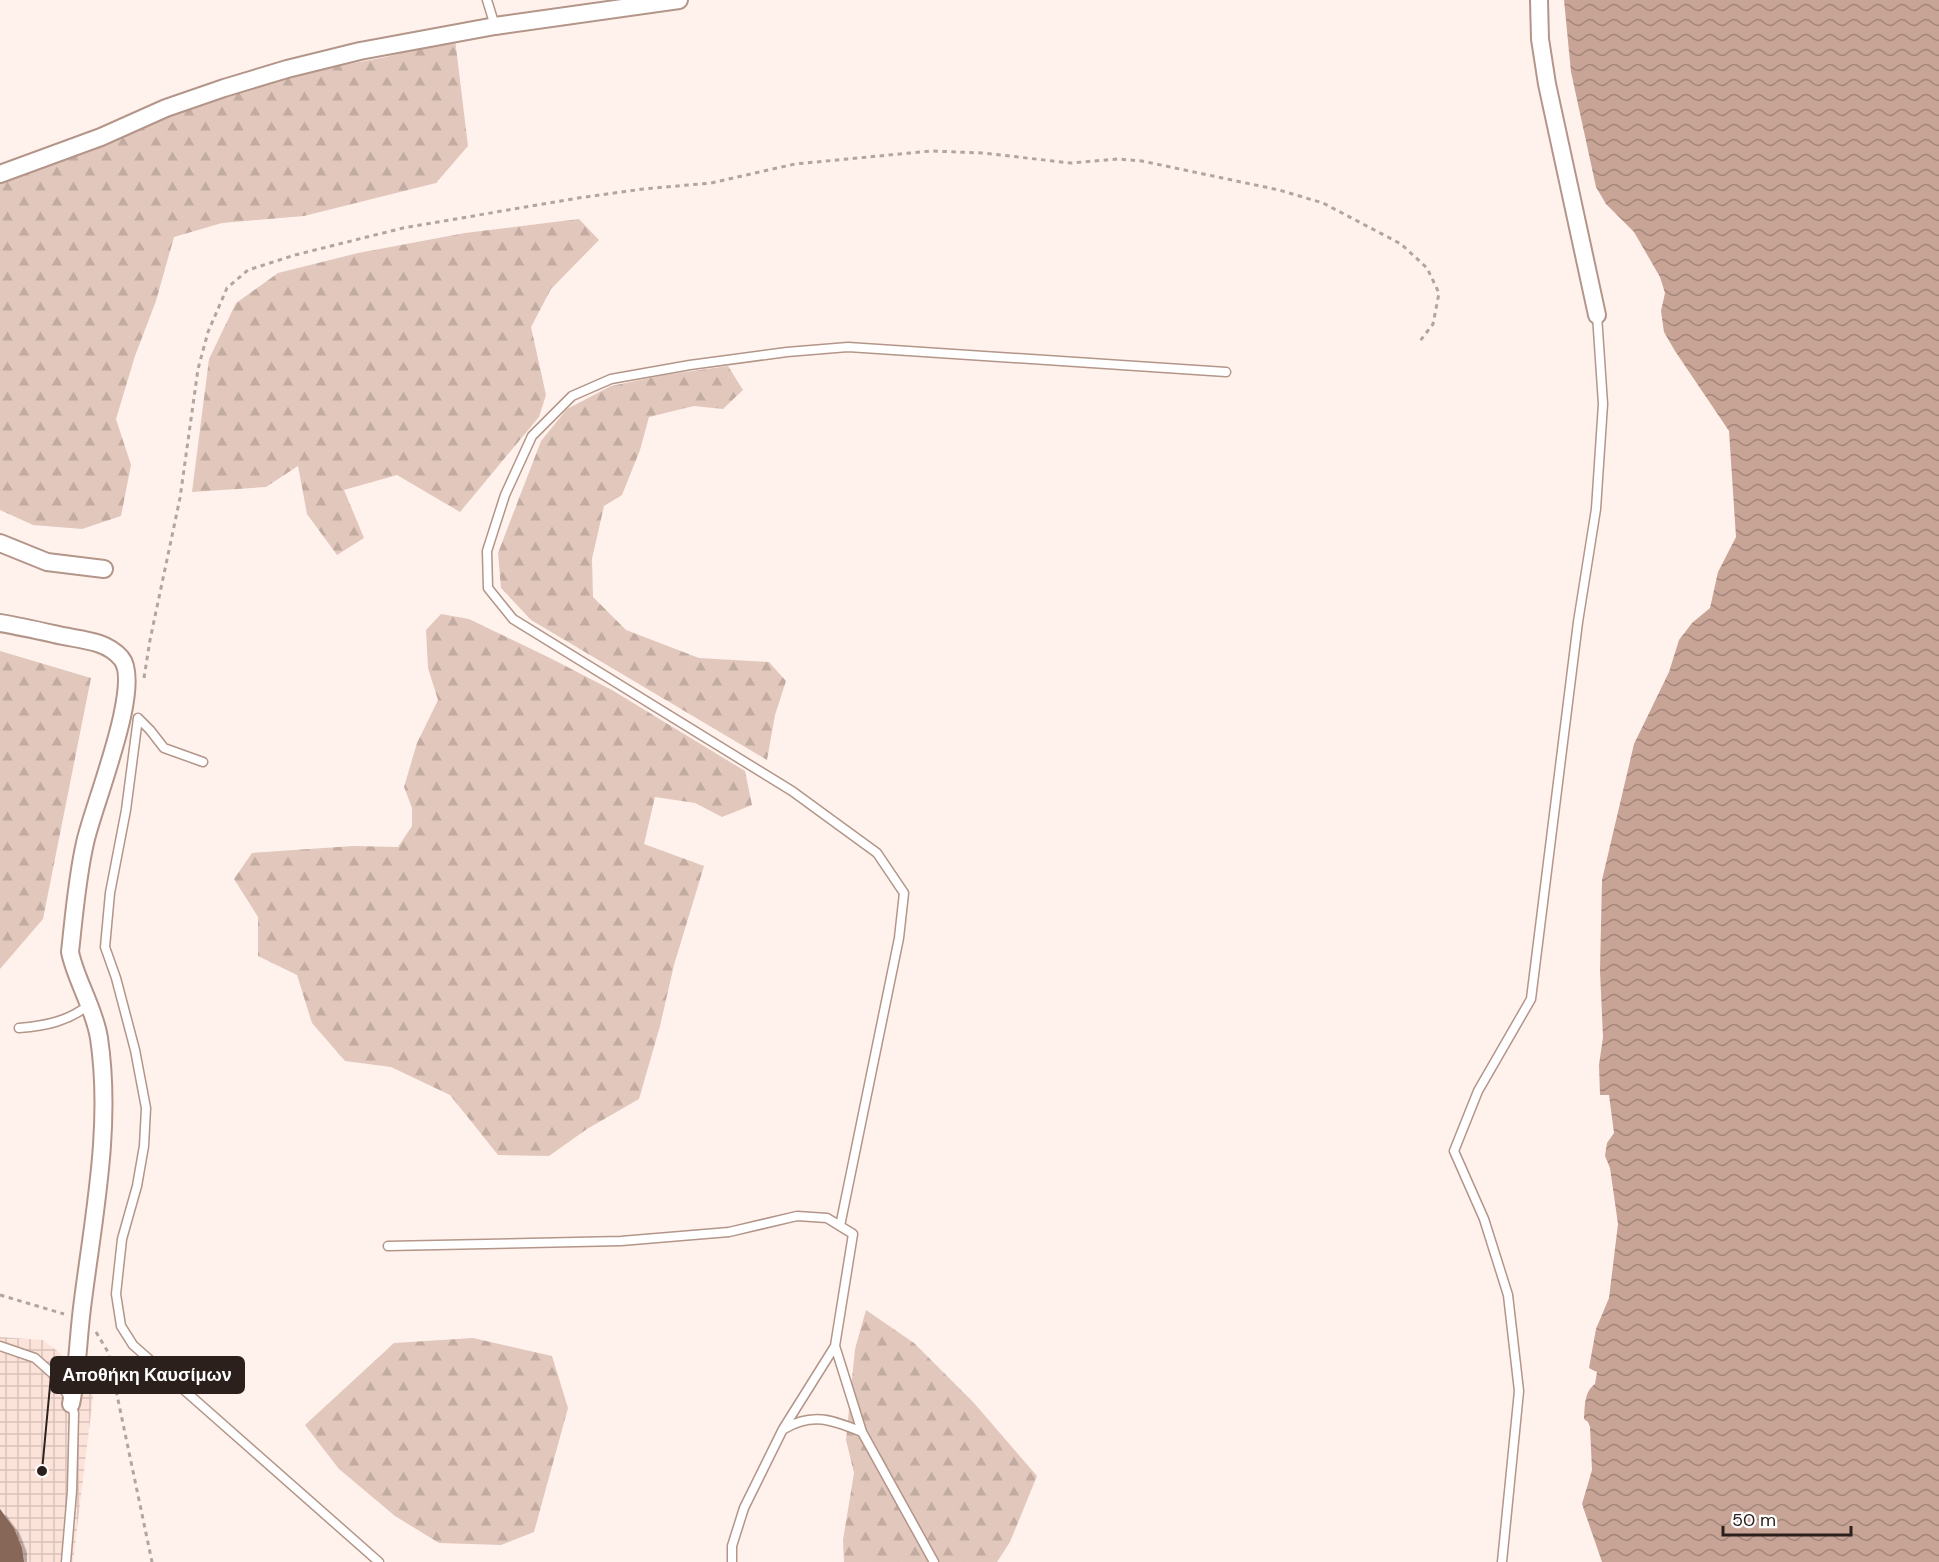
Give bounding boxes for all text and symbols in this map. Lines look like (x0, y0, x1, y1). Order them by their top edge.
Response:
callout: Αποθήκη Καυσίμων (51, 1357, 244, 1393)
text: Αποθήκη Καυσίμων (62, 1363, 232, 1387)
scale bar (1723, 1499, 1850, 1537)
text: 50 m (1732, 1508, 1776, 1532)

